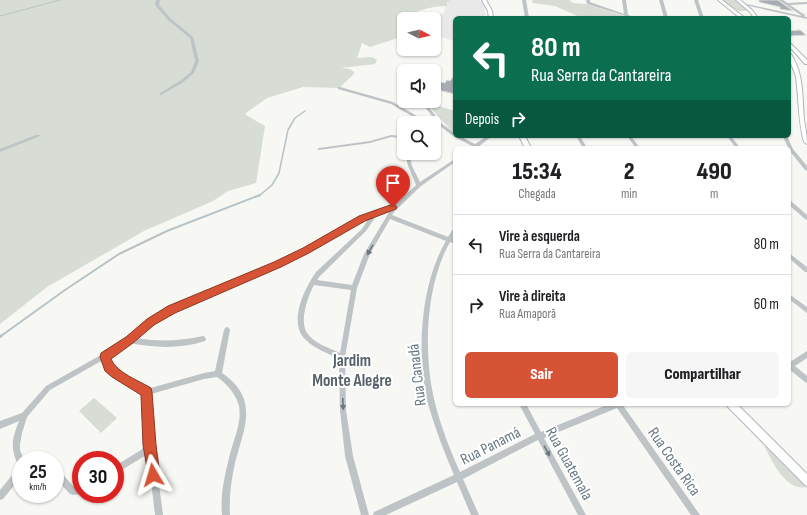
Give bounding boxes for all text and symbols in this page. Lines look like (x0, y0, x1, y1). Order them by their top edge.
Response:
north arrow (397, 12, 441, 56)
map controls (397, 12, 441, 160)
text: 80 m (531, 31, 580, 64)
icon: left (465, 32, 517, 84)
button: sound (397, 64, 441, 108)
text: Rua Serra da Cantareira (531, 65, 672, 86)
icon: right (507, 108, 529, 130)
text: Depois (465, 110, 499, 129)
button: search (397, 116, 441, 160)
text: 15:34 (512, 157, 562, 186)
text: 2 (624, 157, 634, 186)
text: 490 (697, 157, 732, 186)
pin (376, 166, 410, 207)
icon: arrive (382, 172, 404, 194)
text: Chegada (518, 186, 556, 202)
text: min (621, 186, 637, 202)
text: m (710, 186, 718, 202)
text: Vire à esquerda (499, 227, 580, 246)
icon: left (465, 234, 487, 256)
text: 80 m (754, 235, 779, 254)
one-way arrow (366, 244, 373, 256)
text: Rua Serra da Cantareira (499, 246, 600, 262)
text: Vire à direita (499, 287, 566, 306)
icon: right (465, 294, 487, 316)
text: 60 m (754, 295, 779, 314)
text: Rua Amaporã (499, 306, 556, 322)
street label: Rua Canadá (404, 343, 431, 407)
district label: Jardim Monte Alegre (312, 351, 392, 391)
button: Sair (465, 352, 618, 398)
button: Compartilhar (626, 352, 779, 398)
one-way arrow (340, 398, 346, 411)
street label: Rua Panamá (457, 423, 524, 470)
street label: Rua Guatemala (541, 424, 596, 503)
street label: Rua Costa Rica (643, 424, 704, 500)
one-way arrow (543, 445, 550, 457)
speed limit sign: 30 (72, 451, 124, 503)
position arrow (132, 454, 174, 496)
text: 25 (29, 460, 47, 484)
text: km/h (29, 481, 47, 493)

